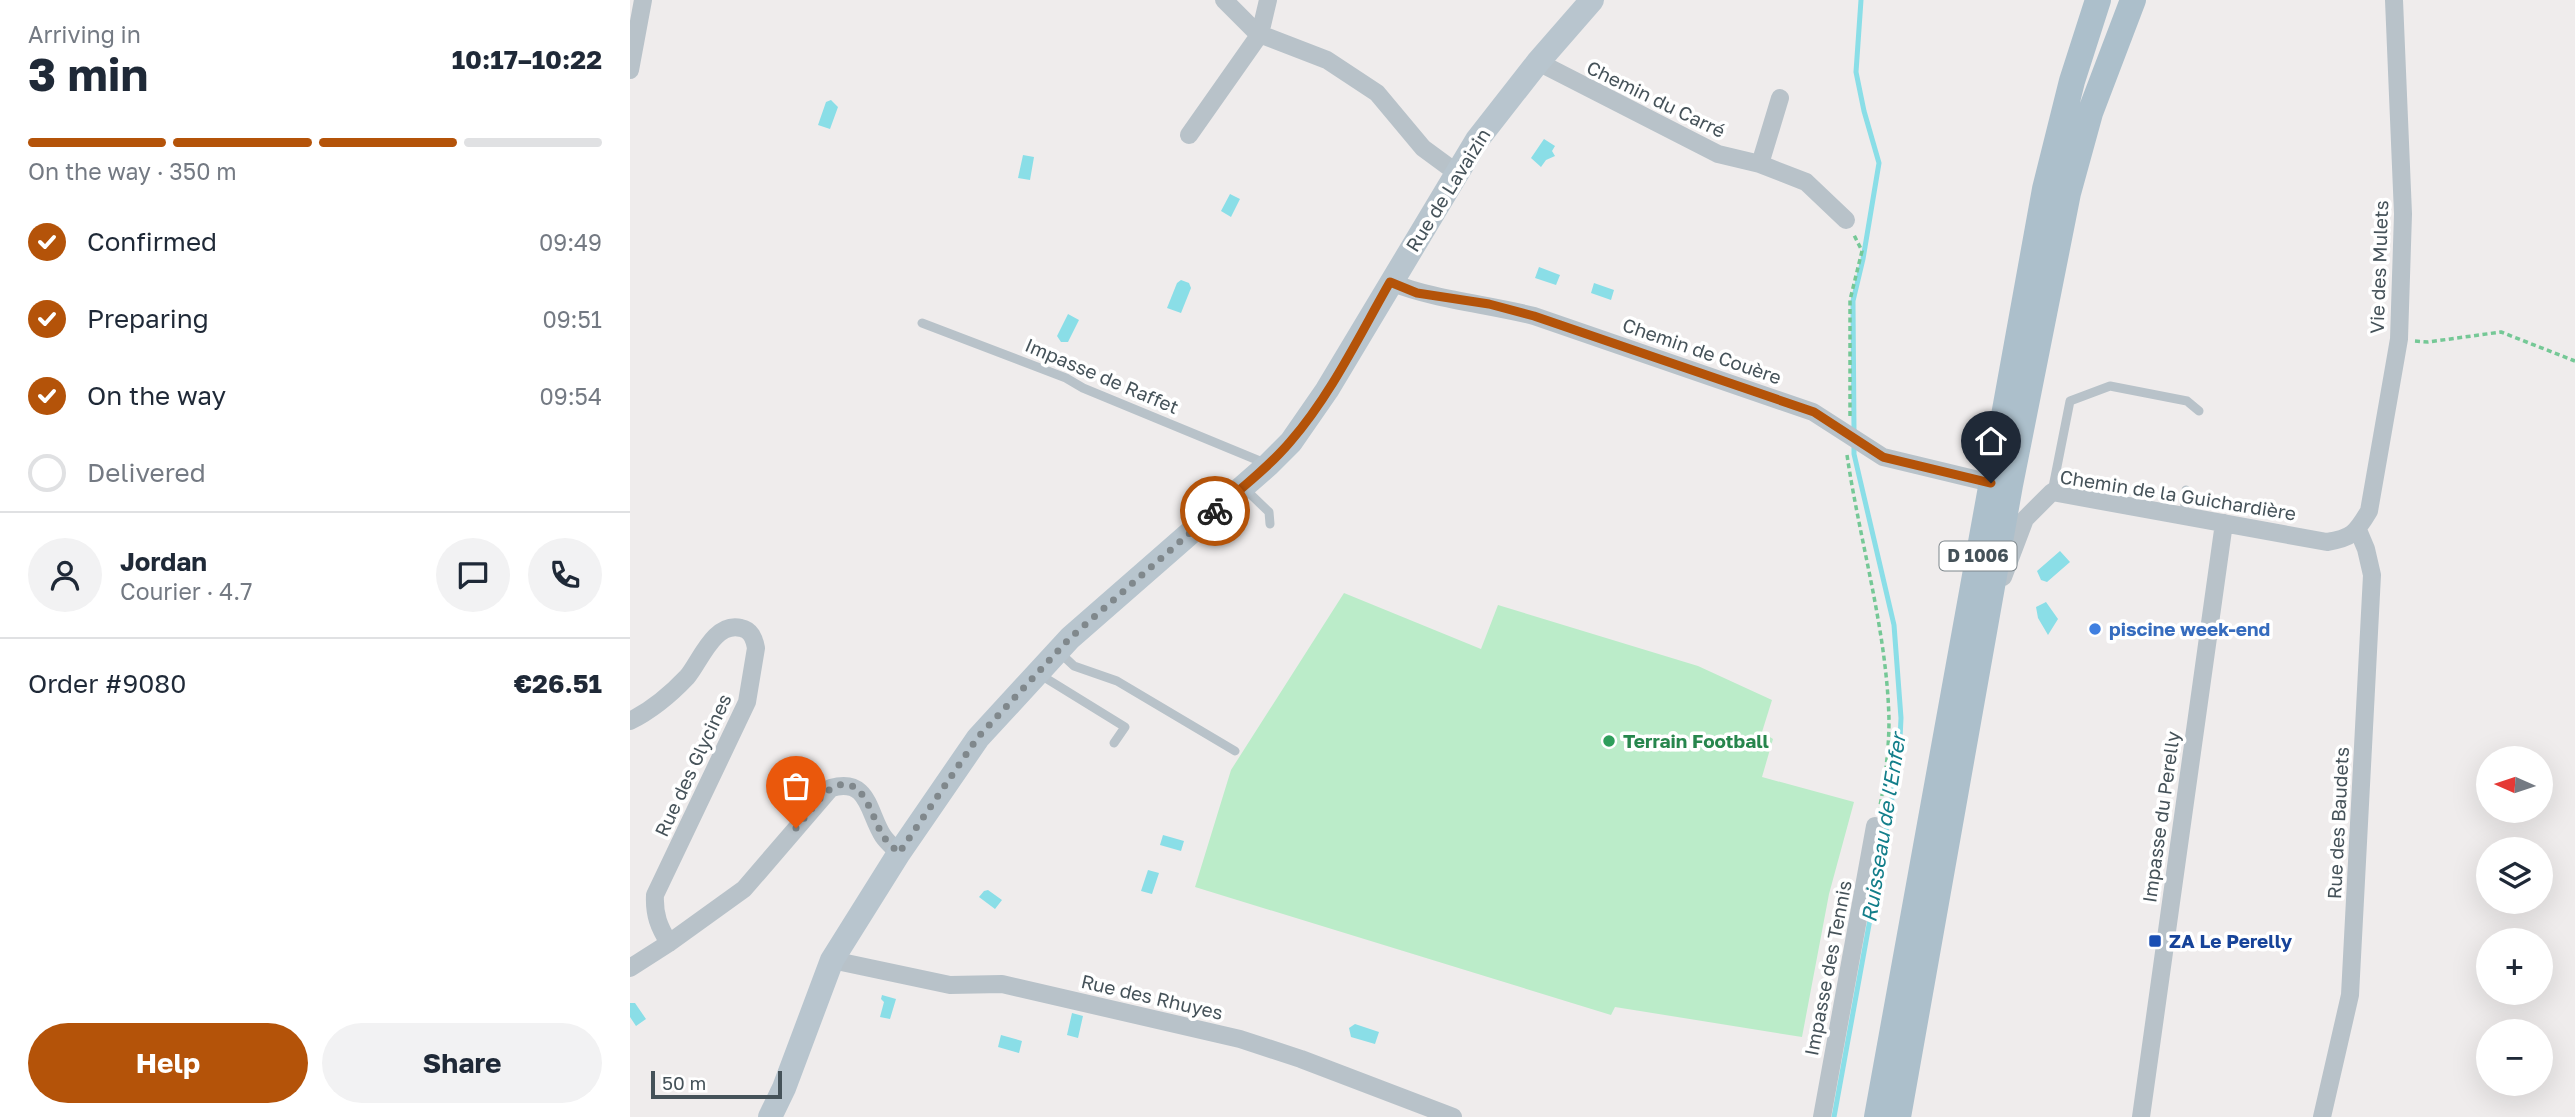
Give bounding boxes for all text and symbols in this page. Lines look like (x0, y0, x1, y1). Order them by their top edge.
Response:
text: Arriving in (28, 20, 141, 48)
text: 10:17–10:22 (452, 44, 602, 75)
text: 3 min (28, 46, 148, 101)
street label: Chemin du Carré (1583, 55, 1729, 142)
street label: Rue de Lavaizin (1400, 124, 1495, 256)
text: On the way · 350 m (28, 157, 237, 185)
street label: Vie des Mulets (2365, 200, 2392, 334)
icon: check (28, 223, 66, 261)
text: Confirmed (87, 226, 217, 257)
text: 09:49 (539, 228, 602, 256)
icon: check (28, 300, 66, 338)
text: Preparing (87, 303, 209, 334)
text: 09:51 (542, 305, 602, 333)
street label: Chemin de Couère (1620, 313, 1785, 389)
street label: Impasse de Raffet (1022, 333, 1182, 418)
icon: check (28, 377, 66, 415)
text: On the way (87, 380, 226, 411)
text: 09:54 (540, 382, 602, 410)
pin (1961, 411, 2021, 483)
icon: home (1972, 422, 2010, 460)
text: Delivered (87, 457, 206, 488)
street label: Chemin de la Guichardière (2058, 464, 2298, 525)
courier (1180, 476, 1250, 546)
icon: bike (1196, 492, 1234, 530)
button: person (28, 538, 102, 612)
button: chat (436, 538, 510, 612)
button: phone (528, 538, 602, 612)
road number: D 1006 (1940, 542, 2016, 570)
text: Jordan (120, 546, 207, 577)
text: Courier · 4.7 (120, 577, 252, 605)
place label: piscine week-end (2109, 617, 2270, 640)
marker: piscine week-end (2087, 621, 2103, 637)
text: Order #9080 (28, 668, 186, 699)
text: €26.51 (514, 668, 602, 699)
street label: Rue des Glycines (649, 690, 736, 840)
place label: Terrain Football (1623, 729, 1769, 752)
water label: Ruisseau de l'Enfer (1855, 729, 1911, 924)
street label: Impasse du Perelly (2137, 729, 2184, 904)
marker: Terrain Football (1601, 733, 1617, 749)
street label: Rue des Baudets (2322, 746, 2353, 900)
north arrow (2476, 746, 2553, 822)
map controls (2476, 746, 2553, 1096)
pin (766, 756, 826, 828)
icon: bag (777, 767, 815, 805)
button: layers (2476, 837, 2553, 914)
street label: Impasse des Tennis (1799, 878, 1856, 1058)
button: + (2476, 928, 2553, 1005)
place label: ZA Le Perelly (2169, 929, 2293, 952)
marker: ZA Le Perelly (2147, 933, 2163, 949)
street label: Rue des Rhuyes (1079, 969, 1225, 1024)
button: − (2476, 1019, 2553, 1096)
button: Help (28, 1023, 308, 1103)
button: Share (322, 1023, 602, 1103)
scale bar (651, 1068, 782, 1100)
text: 50 m (662, 1071, 706, 1094)

